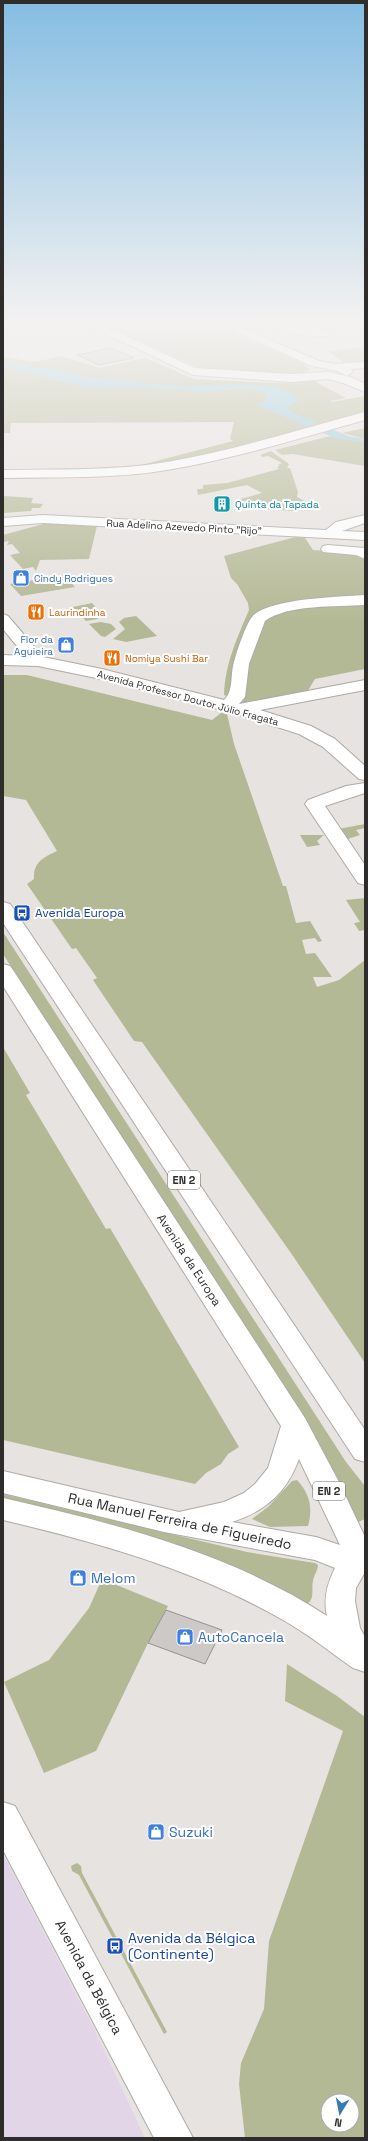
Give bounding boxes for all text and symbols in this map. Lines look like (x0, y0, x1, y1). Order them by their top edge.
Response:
building icon: Quinta da Tapada (212, 494, 232, 514)
place label: Quinta da Tapada (235, 498, 319, 511)
street label: Rua Adelino Azevedo Pinto "Rijo" (106, 516, 262, 538)
shop icon: Cindy Rodrigues (11, 568, 31, 588)
place label: Cindy Rodrigues (34, 572, 113, 585)
restaurant icon: Laurindinha (26, 602, 46, 622)
place label: Laurindinha (49, 606, 106, 619)
place label: Flor da Aguieira (14, 633, 53, 658)
shop icon: Flor da Aguieira (56, 635, 76, 655)
restaurant icon: Nomiya Sushi Bar (102, 648, 122, 668)
place label: Nomiya Sushi Bar (125, 652, 208, 665)
street label: Avenida Professor Doutor Júlio Fragata (96, 667, 280, 729)
bus stop icon: Avenida Europa (12, 903, 32, 923)
place label: Avenida Europa (35, 905, 124, 921)
road number: EN 2 (168, 1171, 200, 1189)
street label: Avenida da Europa (153, 1211, 225, 1309)
road number: EN 2 (313, 1482, 345, 1500)
street label: Rua Manuel Ferreira de Figueiredo (67, 1488, 293, 1554)
shop icon: Melom (68, 1568, 88, 1588)
place label: Melom (91, 1569, 136, 1587)
shop icon: AutoCancela (175, 1627, 195, 1647)
place label: AutoCancela (198, 1628, 284, 1646)
shop icon: Suzuki (146, 1822, 166, 1842)
place label: Suzuki (169, 1823, 213, 1841)
street label: Avenida da Bélgica (51, 1917, 127, 2037)
place label: Avenida da Bélgica (Continente) (128, 1929, 255, 1963)
bus stop icon: Avenida da Bélgica (Continente) (105, 1936, 125, 1956)
north arrow (320, 2093, 360, 2133)
text: N (333, 2115, 343, 2130)

